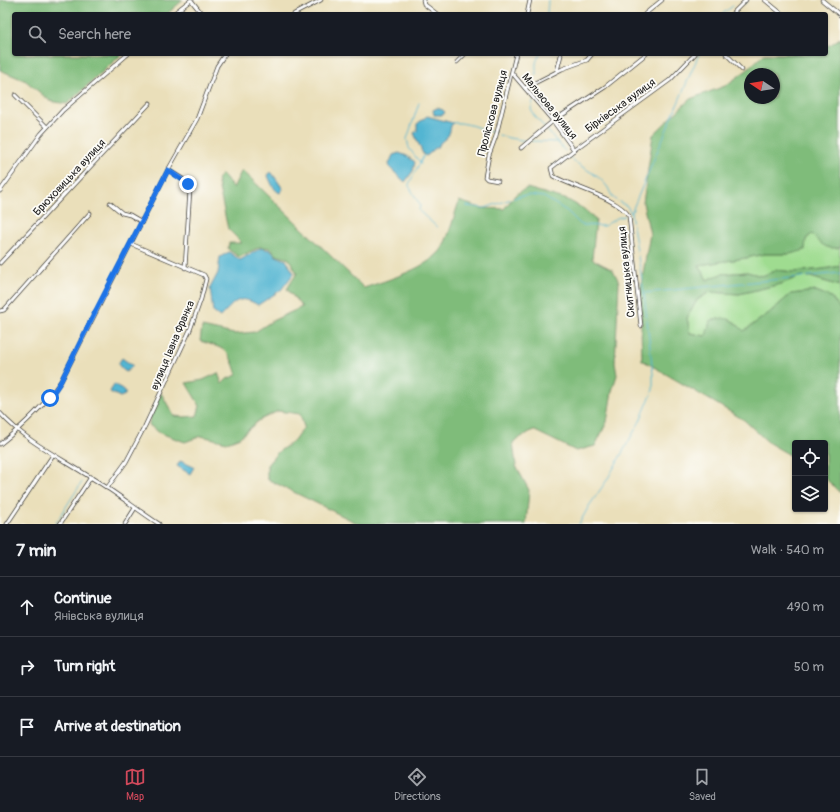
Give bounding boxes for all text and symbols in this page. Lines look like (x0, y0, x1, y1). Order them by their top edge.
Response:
search box (12, 12, 828, 56)
icon: search (26, 23, 48, 45)
text: Search here (58, 25, 131, 44)
north arrow (744, 68, 780, 104)
street label: Проліскова вулиця (475, 69, 510, 158)
street label: Мальвова вулиця (519, 71, 580, 142)
street label: Бірківська вулиця (583, 76, 658, 135)
street label: Брюховицька вулиця (30, 136, 108, 218)
route end (179, 175, 197, 193)
street label: Скитницька вулиця (615, 226, 638, 318)
street label: вулиця Івана Франка (148, 299, 197, 392)
route start (41, 389, 59, 407)
map controls (792, 440, 828, 512)
button: locate (792, 440, 828, 476)
button: layers (792, 476, 828, 512)
text: 7 min (16, 540, 56, 561)
text: Walk · 540 m (751, 542, 824, 558)
text: Continue (54, 589, 112, 608)
icon: ahead (16, 596, 38, 618)
text: 490 m (787, 599, 824, 615)
text: Янівська вулиця (54, 608, 144, 624)
icon: right (16, 656, 38, 678)
text: Turn right (54, 657, 115, 676)
text: 50 m (794, 659, 824, 675)
icon: arrive (16, 716, 38, 738)
text: Arrive at destination (54, 717, 181, 736)
tab: Map (124, 766, 146, 803)
tab: Directions (394, 766, 441, 803)
tab: Saved (689, 766, 716, 803)

